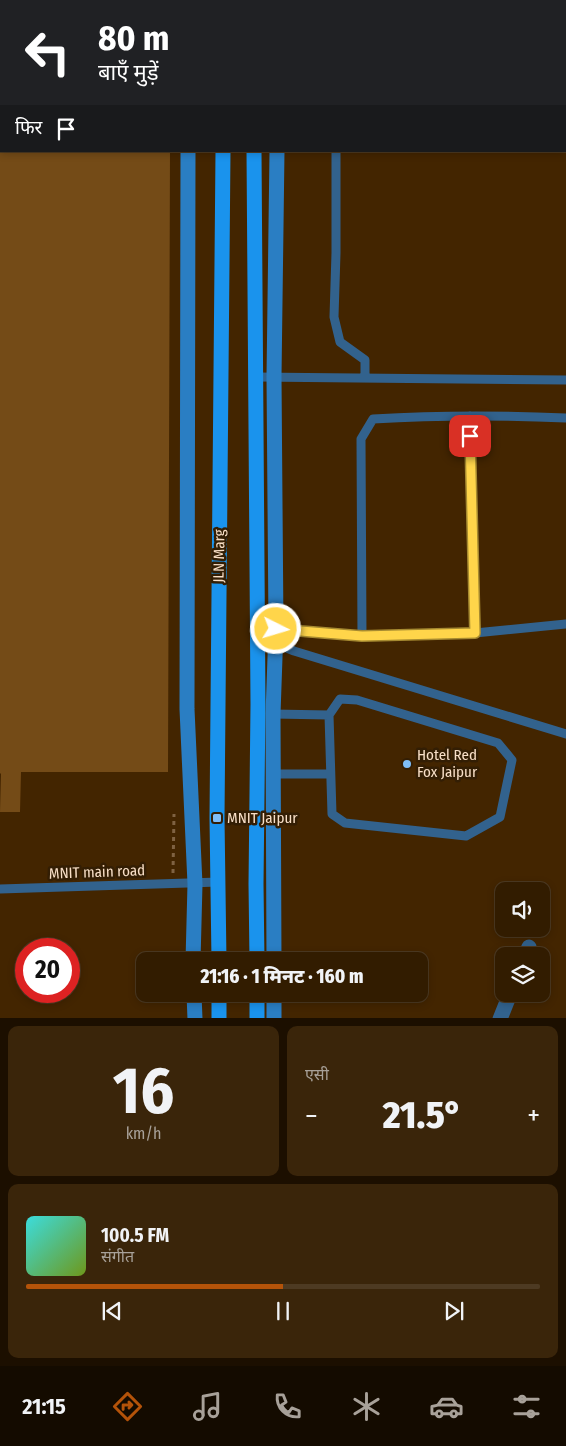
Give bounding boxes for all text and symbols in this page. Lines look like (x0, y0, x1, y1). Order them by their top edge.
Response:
text: 80 m (98, 17, 170, 59)
icon: left (15, 20, 80, 85)
text: बाएँ मुड़ें (98, 59, 159, 86)
icon: arrive (52, 115, 80, 143)
text: फिर (15, 116, 42, 139)
pin (449, 415, 491, 457)
icon: arrive (456, 422, 484, 450)
street label: JLN Marg (210, 529, 228, 583)
position arrow (249, 602, 301, 654)
place label: Hotel Red Fox Jaipur (417, 746, 478, 781)
marker: Hotel Red Fox Jaipur (401, 758, 413, 770)
place label: MNIT Jaipur (227, 809, 298, 827)
marker: MNIT Jaipur (211, 812, 223, 824)
street label: MNIT main road (49, 861, 145, 883)
map controls (495, 882, 550, 1002)
button: sound (495, 882, 550, 937)
speed limit sign: 20 (15, 938, 80, 1003)
button: layers (495, 947, 550, 1002)
text: 21:16 · 1 मिनट · 160 m (200, 965, 364, 988)
text: 16 (113, 1052, 174, 1130)
text: एसी (305, 1065, 329, 1084)
text: 21.5° (383, 1092, 462, 1138)
text: − (305, 1099, 318, 1132)
text: + (527, 1099, 540, 1132)
text: km/h (126, 1124, 161, 1143)
text: 100.5 FM (101, 1224, 169, 1247)
text: संगीत (101, 1247, 134, 1266)
icon: previous (98, 1297, 126, 1325)
icon: pause (269, 1297, 297, 1325)
icon: next (440, 1297, 468, 1325)
icon: directions (110, 1389, 145, 1424)
icon: music (190, 1389, 225, 1424)
icon: phone (270, 1389, 305, 1424)
icon: climate (349, 1389, 384, 1424)
icon: car (429, 1389, 464, 1424)
icon: filters (509, 1389, 544, 1424)
text: 21:15 (22, 1393, 66, 1420)

